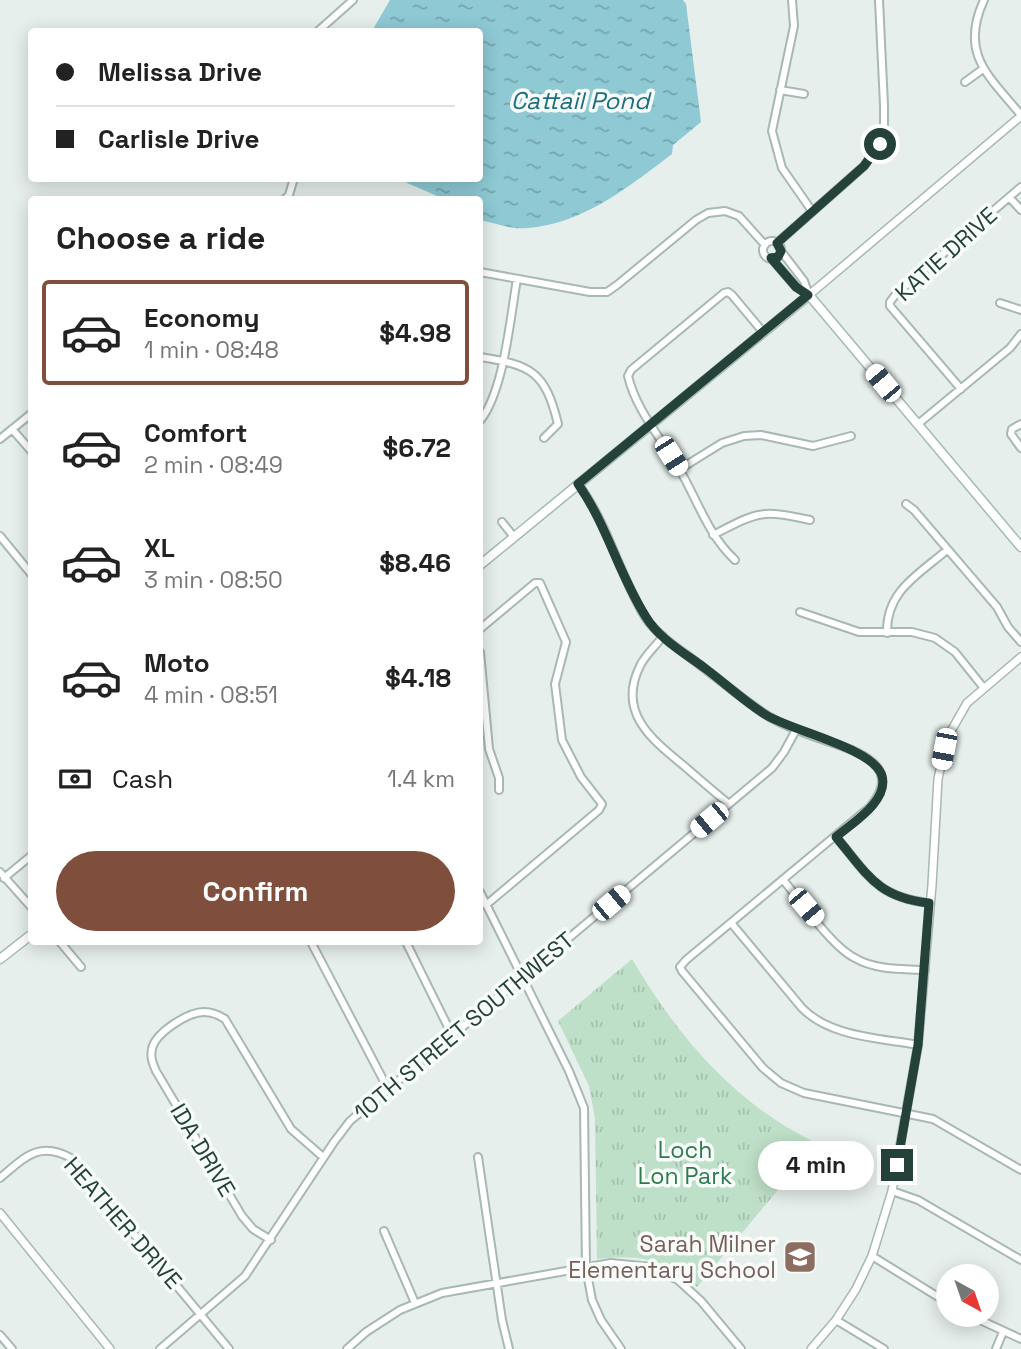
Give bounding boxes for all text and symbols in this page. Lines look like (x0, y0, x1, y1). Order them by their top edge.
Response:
text: Melissa Drive (98, 55, 262, 89)
water label: Cattail Pond (511, 85, 652, 116)
text: Carlisle Drive (98, 122, 259, 156)
route start (864, 128, 896, 160)
street label: KATIE DRIVE (889, 200, 1003, 308)
text: Choose a ride (56, 218, 266, 258)
icon: car (60, 301, 123, 364)
text: Economy (144, 301, 260, 335)
text: $4.98 (379, 316, 451, 350)
text: 1 min · 08:48 (144, 335, 279, 365)
car (862, 360, 905, 406)
icon: car (60, 416, 123, 479)
text: Comfort (144, 416, 247, 450)
text: $6.72 (383, 431, 451, 465)
car (651, 433, 692, 479)
text: 2 min · 08:49 (144, 450, 283, 480)
icon: car (60, 531, 123, 594)
text: XL (144, 531, 175, 565)
text: $8.46 (379, 546, 451, 580)
text: 3 min · 08:50 (144, 565, 283, 595)
icon: car (60, 646, 123, 709)
text: Moto (144, 646, 210, 680)
text: $4.18 (385, 661, 451, 695)
text: 4 min · 08:51 (144, 680, 278, 710)
car (930, 726, 959, 772)
icon: cash (56, 760, 94, 798)
text: Cash (112, 762, 173, 796)
text: 1.4 km (387, 764, 455, 794)
car (687, 798, 732, 842)
button: Confirm (56, 851, 455, 931)
car (589, 881, 634, 925)
car (785, 884, 828, 930)
street label: 10TH STREET SOUTHWEST (348, 925, 580, 1127)
street label: IDA DRIVE (164, 1098, 242, 1202)
park label: Loch Lon Park (638, 1135, 732, 1191)
callout: 4 min (757, 1140, 872, 1190)
route end (881, 1149, 913, 1181)
text: 4 min (786, 1150, 846, 1180)
street label: HEATHER DRIVE (57, 1151, 189, 1295)
place label: Sarah Milner Elementary School (568, 1229, 776, 1285)
school or university icon: Sarah Milner Elementary School (781, 1238, 819, 1276)
north arrow (936, 1264, 999, 1326)
map controls (936, 1264, 999, 1327)

